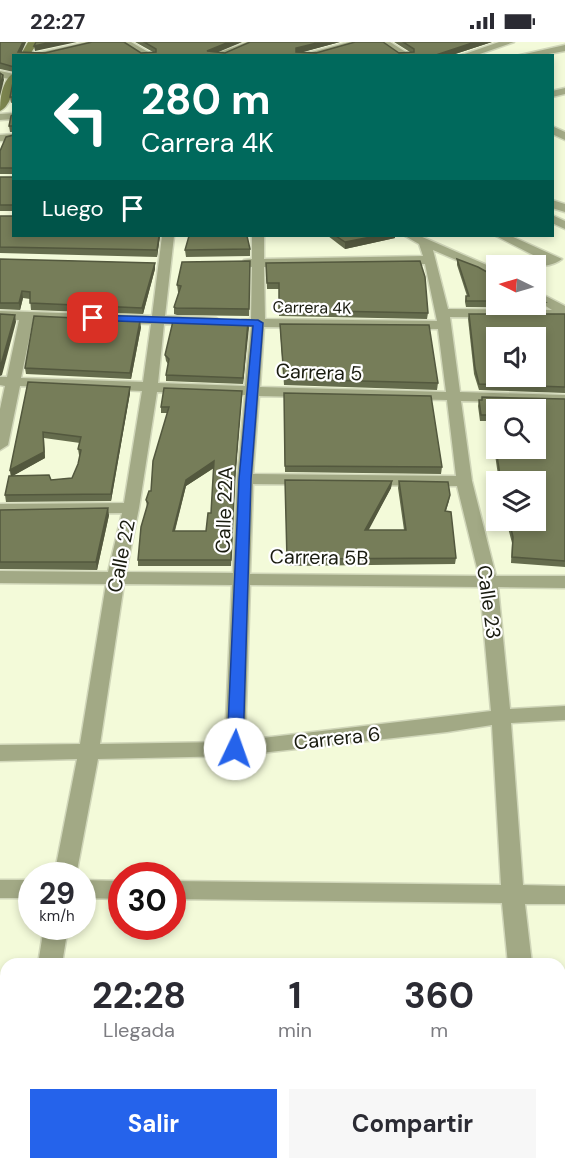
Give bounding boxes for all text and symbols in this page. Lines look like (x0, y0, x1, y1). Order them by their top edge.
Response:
text: 22:27 (30, 7, 85, 36)
text: 280 m (141, 72, 271, 127)
icon: left (42, 78, 120, 156)
text: Carrera 4K (141, 125, 274, 160)
icon: arrive (116, 192, 149, 225)
text: Luego (42, 194, 104, 223)
north arrow (486, 255, 546, 315)
map controls (486, 255, 546, 531)
pin (67, 292, 118, 343)
street label: Carrera 4K (272, 296, 352, 319)
icon: arrive (76, 301, 109, 334)
button: sound (486, 327, 546, 387)
street label: Carrera 5 (275, 357, 363, 387)
button: search (486, 399, 546, 459)
street label: Calle 22A (209, 466, 239, 554)
button: layers (486, 471, 546, 531)
street label: Calle 22 (101, 517, 141, 595)
street label: Carrera 5B (269, 543, 369, 571)
street label: Calle 23 (471, 563, 507, 641)
position arrow (203, 717, 267, 781)
street label: Carrera 6 (292, 721, 382, 755)
speed limit sign: 30 (108, 862, 186, 940)
text: 29 (39, 874, 75, 913)
text: km/h (39, 906, 75, 926)
text: 22:28 (92, 972, 186, 1019)
text: 1 (289, 972, 302, 1019)
text: 360 (404, 972, 474, 1019)
text: Llegada (103, 1017, 175, 1043)
text: min (278, 1017, 312, 1043)
text: m (430, 1017, 448, 1043)
button: Salir (30, 1089, 277, 1158)
button: Compartir (289, 1089, 536, 1158)

